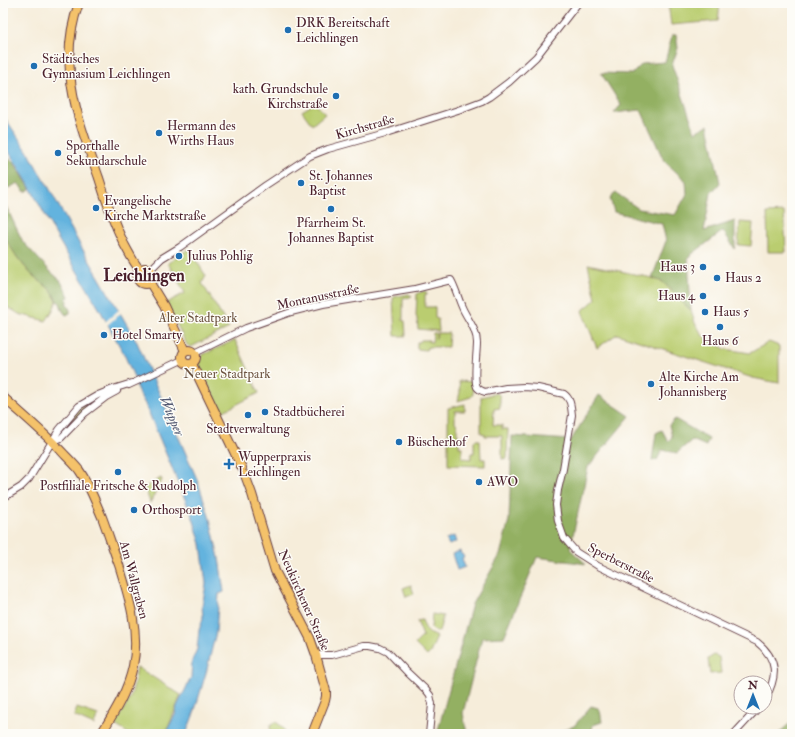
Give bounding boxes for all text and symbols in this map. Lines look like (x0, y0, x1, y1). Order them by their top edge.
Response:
place label: DRK Bereitschaft Leichlingen (296, 15, 390, 46)
marker: DRK Bereitschaft Leichlingen (283, 25, 293, 35)
place label: Städtisches Gymnasium Leichlingen (42, 51, 171, 83)
marker: Städtisches Gymnasium Leichlingen (29, 61, 39, 71)
place label: kath. Grundschule Kirchstraße (233, 81, 329, 112)
marker: kath. Grundschule Kirchstraße (331, 91, 341, 101)
street label: Kirchstraße (334, 111, 397, 143)
place label: Hermann des Wirths Haus (166, 118, 236, 149)
marker: Hermann des Wirths Haus (154, 128, 164, 138)
place label: Sporthalle Sekundarschule (66, 138, 147, 169)
marker: Sporthalle Sekundarschule (53, 148, 63, 158)
place label: St. Johannes Baptist (309, 168, 373, 200)
marker: St. Johannes Baptist (296, 178, 306, 188)
place label: Evangelische Kirche Marktstraße (104, 193, 206, 224)
marker: Evangelische Kirche Marktstraße (91, 203, 101, 213)
marker: Pfarrheim St. Johannes Baptist (326, 204, 336, 214)
place label: Pfarrheim St. Johannes Baptist (287, 215, 374, 247)
place label: Julius Pohlig (186, 248, 253, 264)
marker: Julius Pohlig (174, 251, 184, 261)
place label: Haus 3 (660, 259, 695, 275)
marker: Haus 3 (698, 262, 708, 272)
district label: Leichlingen (103, 265, 185, 287)
place label: Haus 2 (725, 270, 762, 286)
marker: Haus 2 (712, 273, 722, 283)
street label: Montanusstraße (275, 280, 361, 314)
place label: Haus 4 (658, 288, 696, 304)
marker: Haus 4 (698, 291, 708, 301)
place label: Haus 5 (713, 304, 749, 320)
marker: Haus 5 (700, 307, 710, 317)
park label: Alter Stadtpark (157, 310, 238, 327)
marker: Haus 6 (715, 322, 725, 332)
place label: Hotel Smarty (112, 327, 182, 344)
marker: Hotel Smarty (99, 330, 109, 340)
place label: Haus 6 (702, 333, 740, 349)
park label: Neuer Stadtpark (184, 366, 271, 383)
place label: Alte Kirche Am Johannisberg (658, 369, 739, 400)
marker: Alte Kirche Am Johannisberg (646, 379, 656, 389)
water label: Wupper (156, 393, 188, 439)
place label: Stadtbücherei (273, 404, 345, 420)
marker: Stadtbücherei (260, 407, 270, 417)
marker: Stadtverwaltung (243, 410, 253, 420)
place label: Stadtverwaltung (206, 421, 290, 437)
place label: Büscherhof (407, 434, 468, 450)
marker: Büscherhof (394, 437, 404, 447)
place label: Wupperpraxis Leichlingen (237, 449, 311, 480)
marker: Wupperpraxis Leichlingen (223, 458, 235, 470)
marker: Postfiliale Fritsche & Rudolph (113, 467, 123, 477)
place label: AWO (486, 474, 518, 490)
marker: AWO (474, 477, 484, 487)
place label: Postfiliale Fritsche & Rudolph (40, 478, 196, 495)
place label: Orthosport (142, 502, 201, 519)
marker: Orthosport (129, 505, 139, 515)
street label: Am Wallgraben (116, 538, 152, 621)
street label: Sperberstraße (585, 540, 657, 588)
street label: Neukirchener Straße (274, 547, 334, 654)
north arrow (733, 675, 773, 715)
text: N (747, 679, 759, 692)

